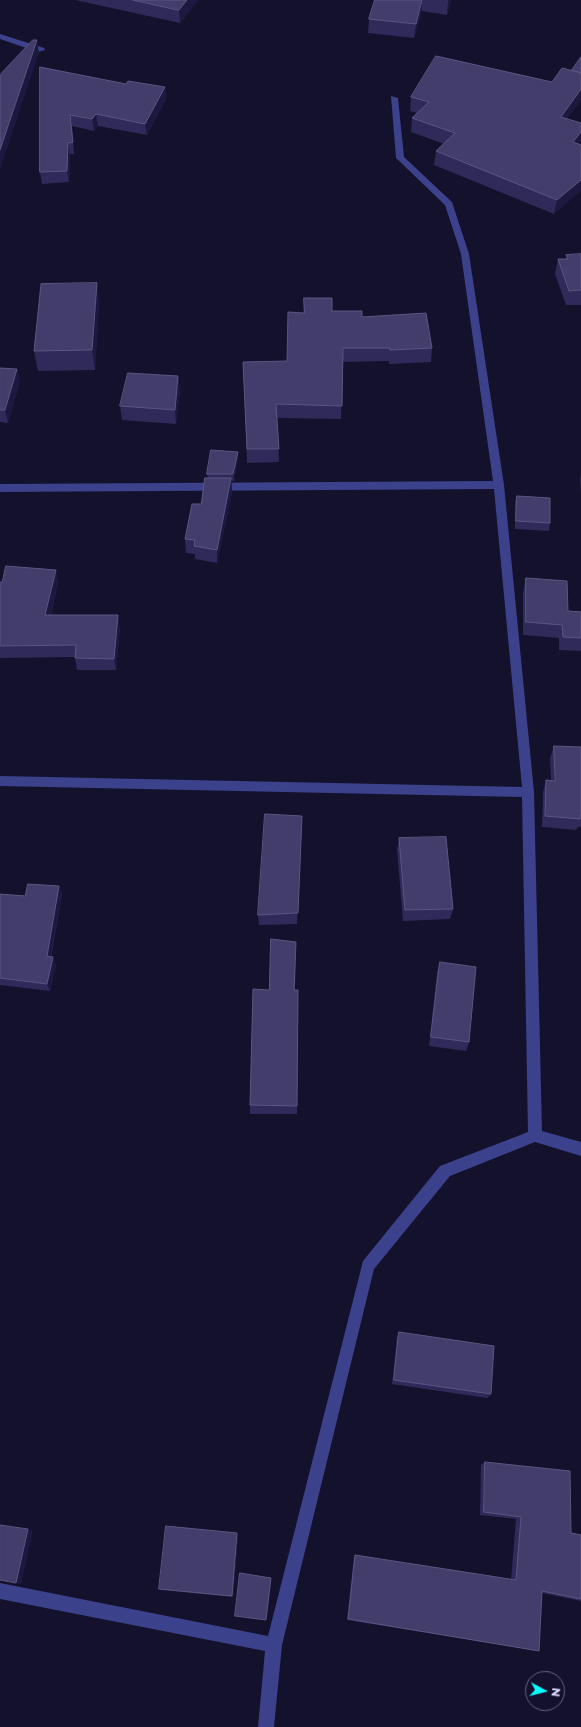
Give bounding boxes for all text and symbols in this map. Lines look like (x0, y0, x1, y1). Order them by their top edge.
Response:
north arrow (525, 1671, 565, 1711)
text: N (548, 1687, 563, 1698)

